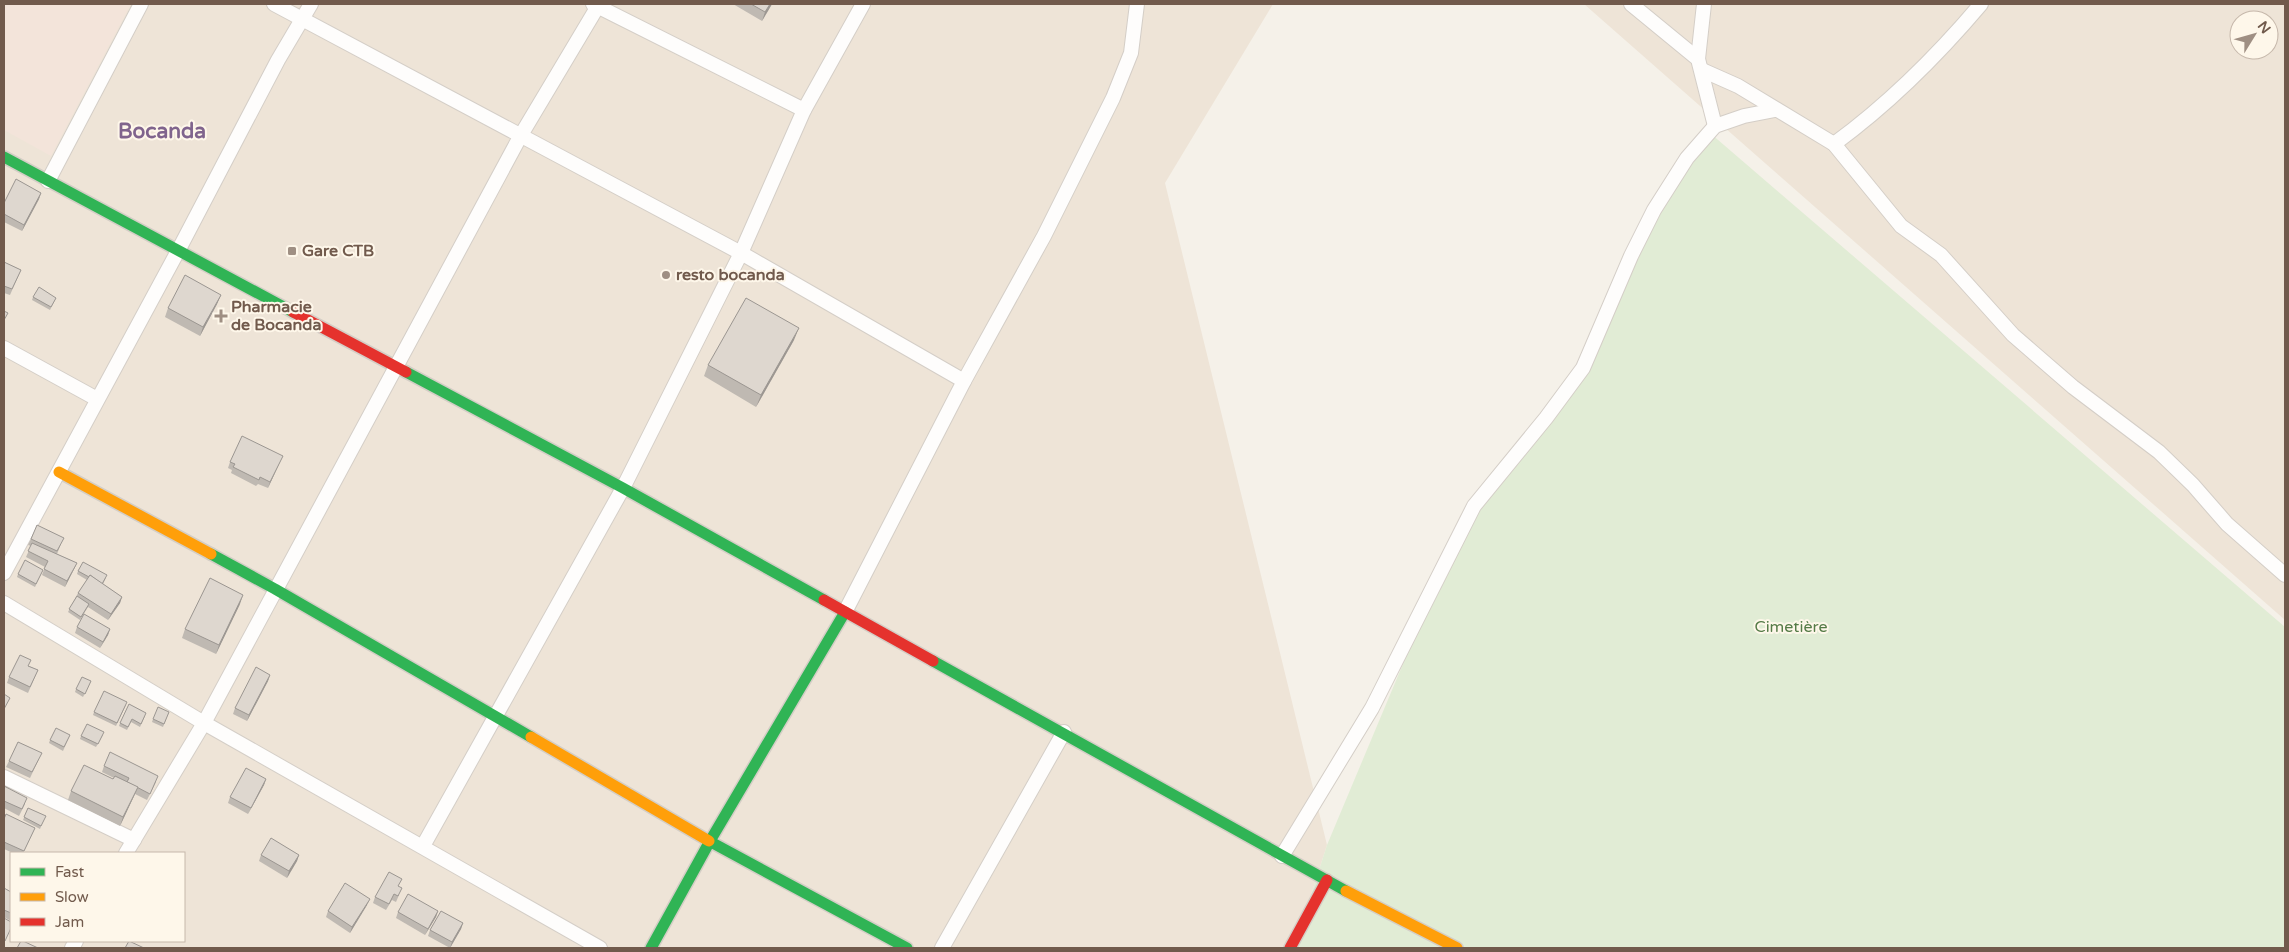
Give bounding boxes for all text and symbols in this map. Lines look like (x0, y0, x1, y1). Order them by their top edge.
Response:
north arrow (2229, 10, 2279, 60)
text: N (2254, 18, 2274, 37)
district label: Bocanda (118, 119, 206, 144)
place label: Gare CTB (302, 241, 374, 261)
marker: Gare CTB (286, 245, 298, 257)
place label: resto bocanda (676, 265, 785, 285)
marker: resto bocanda (660, 269, 672, 281)
place label: Pharmacie de Bocanda (231, 297, 321, 335)
marker: Pharmacie de Bocanda (215, 310, 227, 322)
park label: Cimetière (1755, 617, 1827, 637)
legend (10, 852, 185, 942)
text: Fast (55, 863, 85, 881)
text: Slow (55, 888, 89, 906)
text: Jam (55, 913, 84, 931)

